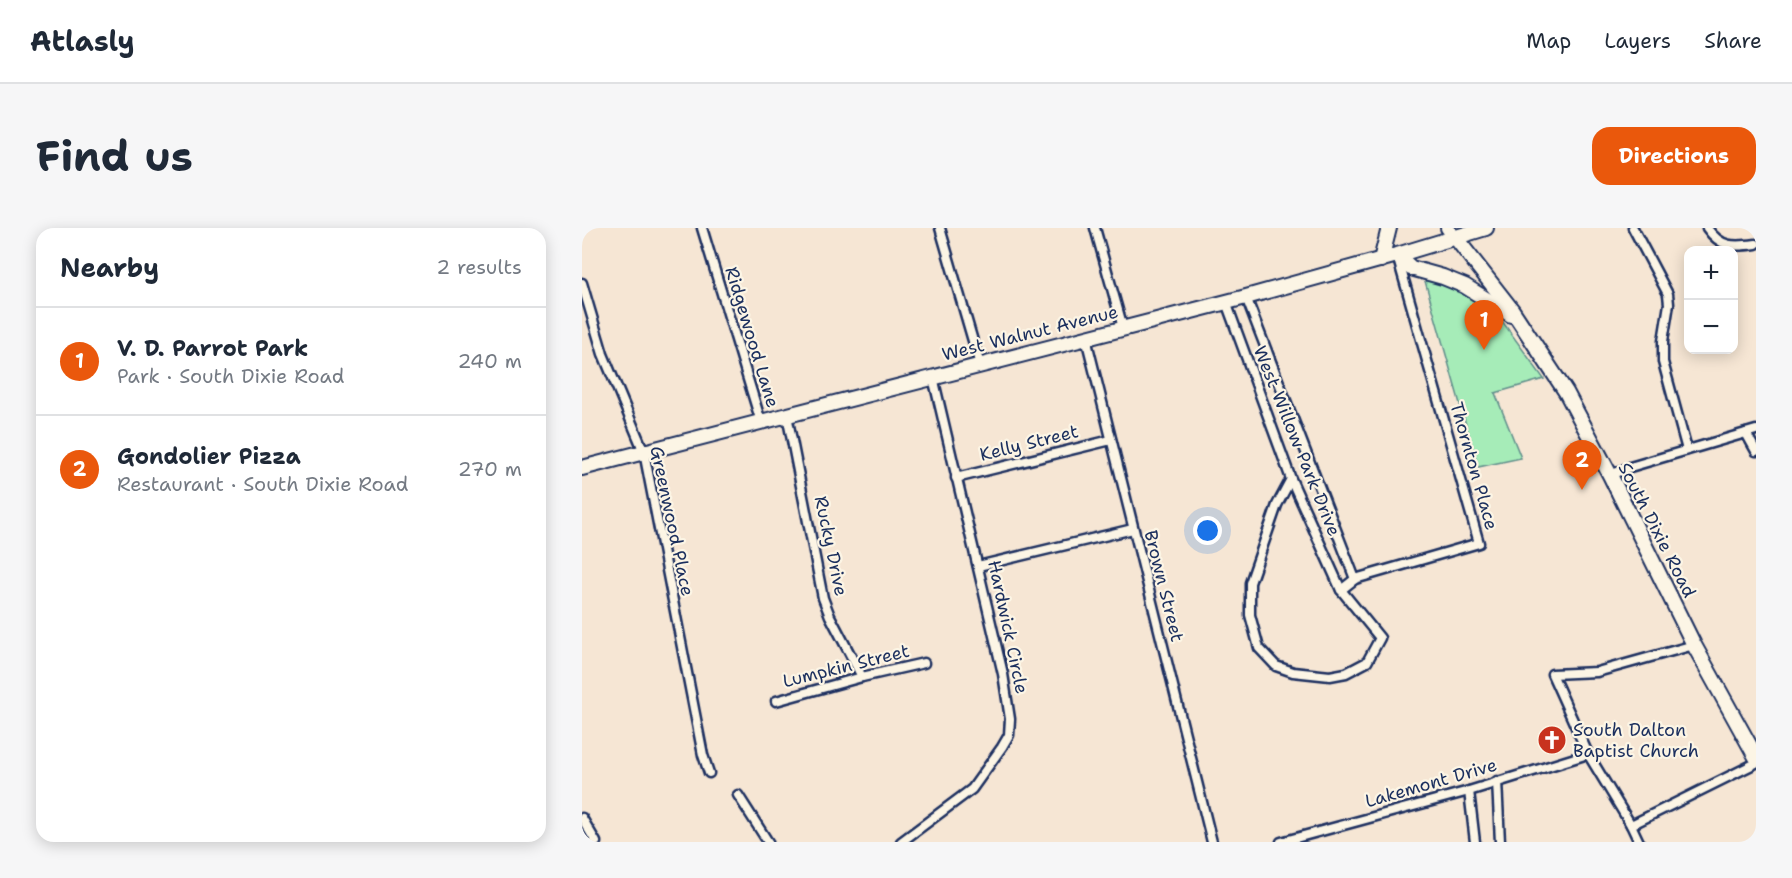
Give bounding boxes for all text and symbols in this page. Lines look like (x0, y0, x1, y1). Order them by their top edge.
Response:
text: Atlasly (30, 22, 135, 60)
text: Map (1526, 27, 1571, 55)
text: Layers (1604, 27, 1671, 55)
text: Share (1704, 27, 1762, 55)
button: Directions (1592, 127, 1756, 185)
text: Find us (36, 128, 193, 184)
map controls (1684, 246, 1738, 354)
button: + (1684, 246, 1738, 300)
text: Nearby (60, 250, 159, 285)
text: 2 results (436, 254, 522, 280)
street label: Ridgewood Lane (719, 264, 785, 410)
street label: West Walnut Avenue (939, 299, 1121, 367)
pin: 1 (1464, 300, 1504, 350)
button: − (1684, 300, 1738, 354)
text: V. D. Parrot Park (117, 334, 308, 363)
street label: West Willow Park Drive (1248, 342, 1346, 540)
text: 1 (75, 348, 84, 374)
text: 240 m (457, 348, 522, 374)
text: Park · South Dixie Road (117, 363, 344, 389)
street label: Thornton Place (1444, 399, 1504, 533)
street label: Kelly Street (977, 419, 1081, 467)
pin: 2 (1562, 440, 1602, 490)
text: Gondolier Pizza (117, 442, 301, 471)
street label: Greenwood Place (644, 444, 700, 598)
text: 2 (73, 456, 87, 482)
text: 270 m (458, 456, 522, 482)
street label: South Dixie Road (1613, 458, 1701, 602)
text: Restaurant · South Dixie Road (117, 471, 409, 497)
street label: Rucky Drive (809, 494, 853, 598)
your location (1193, 516, 1222, 545)
street label: Brown Street (1139, 528, 1190, 645)
street label: Hardwick Circle (982, 558, 1034, 696)
street label: Lumpkin Street (780, 639, 912, 693)
place label: South Dalton Baptist Church (1573, 718, 1699, 763)
church icon: South Dalton Baptist Church (1536, 724, 1568, 756)
street label: Lakemont Drive (1362, 753, 1500, 813)

